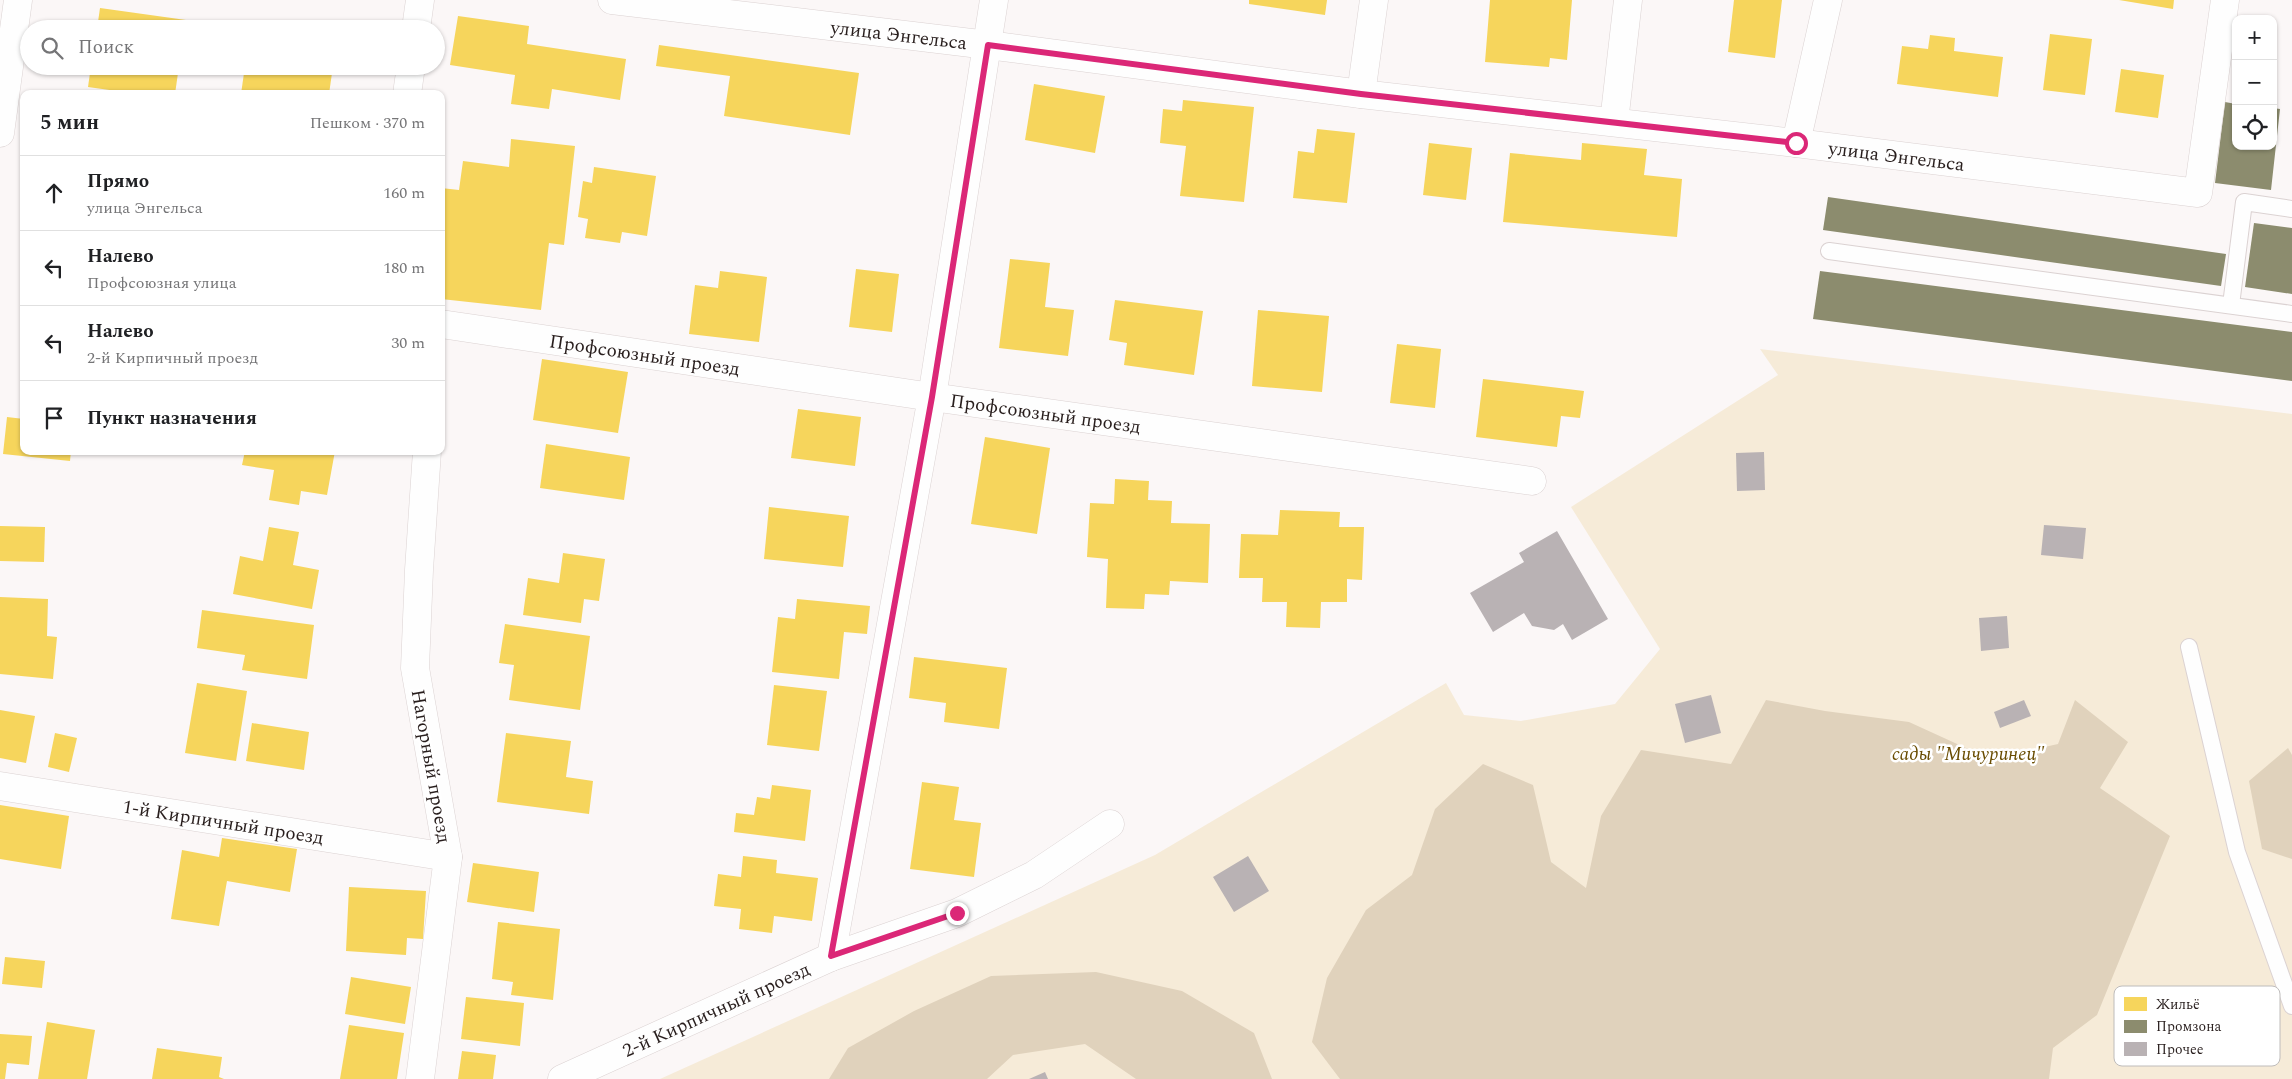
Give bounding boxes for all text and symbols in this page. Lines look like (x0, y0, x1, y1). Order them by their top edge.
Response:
street label: улица Энгельса (828, 13, 969, 58)
map controls (2232, 15, 2277, 150)
button: + (2232, 15, 2277, 60)
search box (20, 20, 445, 75)
text: Поиск (78, 33, 134, 62)
icon: search (38, 34, 66, 62)
button: − (2232, 60, 2277, 105)
button: locate (2232, 105, 2277, 150)
text: 5 мин (40, 107, 99, 139)
text: Пешком · 370 m (310, 111, 425, 135)
route start (1785, 132, 1808, 155)
street label: улица Энгельса (1826, 134, 1967, 180)
text: Прямо (87, 167, 149, 196)
icon: ahead (40, 179, 68, 207)
text: 160 m (383, 181, 425, 205)
text: улица Энгельса (87, 196, 202, 220)
text: Налево (87, 242, 154, 271)
icon: left (40, 254, 68, 282)
text: 180 m (383, 256, 425, 280)
text: Профсоюзная улица (87, 271, 237, 295)
text: Налево (87, 317, 154, 346)
street label: Профсоюзный проезд (547, 327, 742, 384)
icon: left (40, 329, 68, 357)
text: 30 m (391, 331, 425, 355)
text: 2-й Кирпичный проезд (87, 346, 258, 370)
street label: Профсоюзный проезд (948, 387, 1143, 442)
icon: arrive (40, 404, 68, 432)
text: Пункт назначения (87, 404, 257, 433)
street label: Нагорный проезд (403, 687, 458, 846)
park label: сады "Мичуринец" (1892, 740, 2045, 769)
street label: 1-й Кирпичный проезд (120, 793, 326, 853)
route end (946, 902, 969, 925)
street label: 2-й Кирпичный проезд (618, 955, 815, 1066)
legend (2114, 986, 2280, 1066)
text: Жильё (2156, 994, 2200, 1015)
text: Промзона (2156, 1016, 2221, 1037)
text: Прочее (2156, 1039, 2204, 1060)

